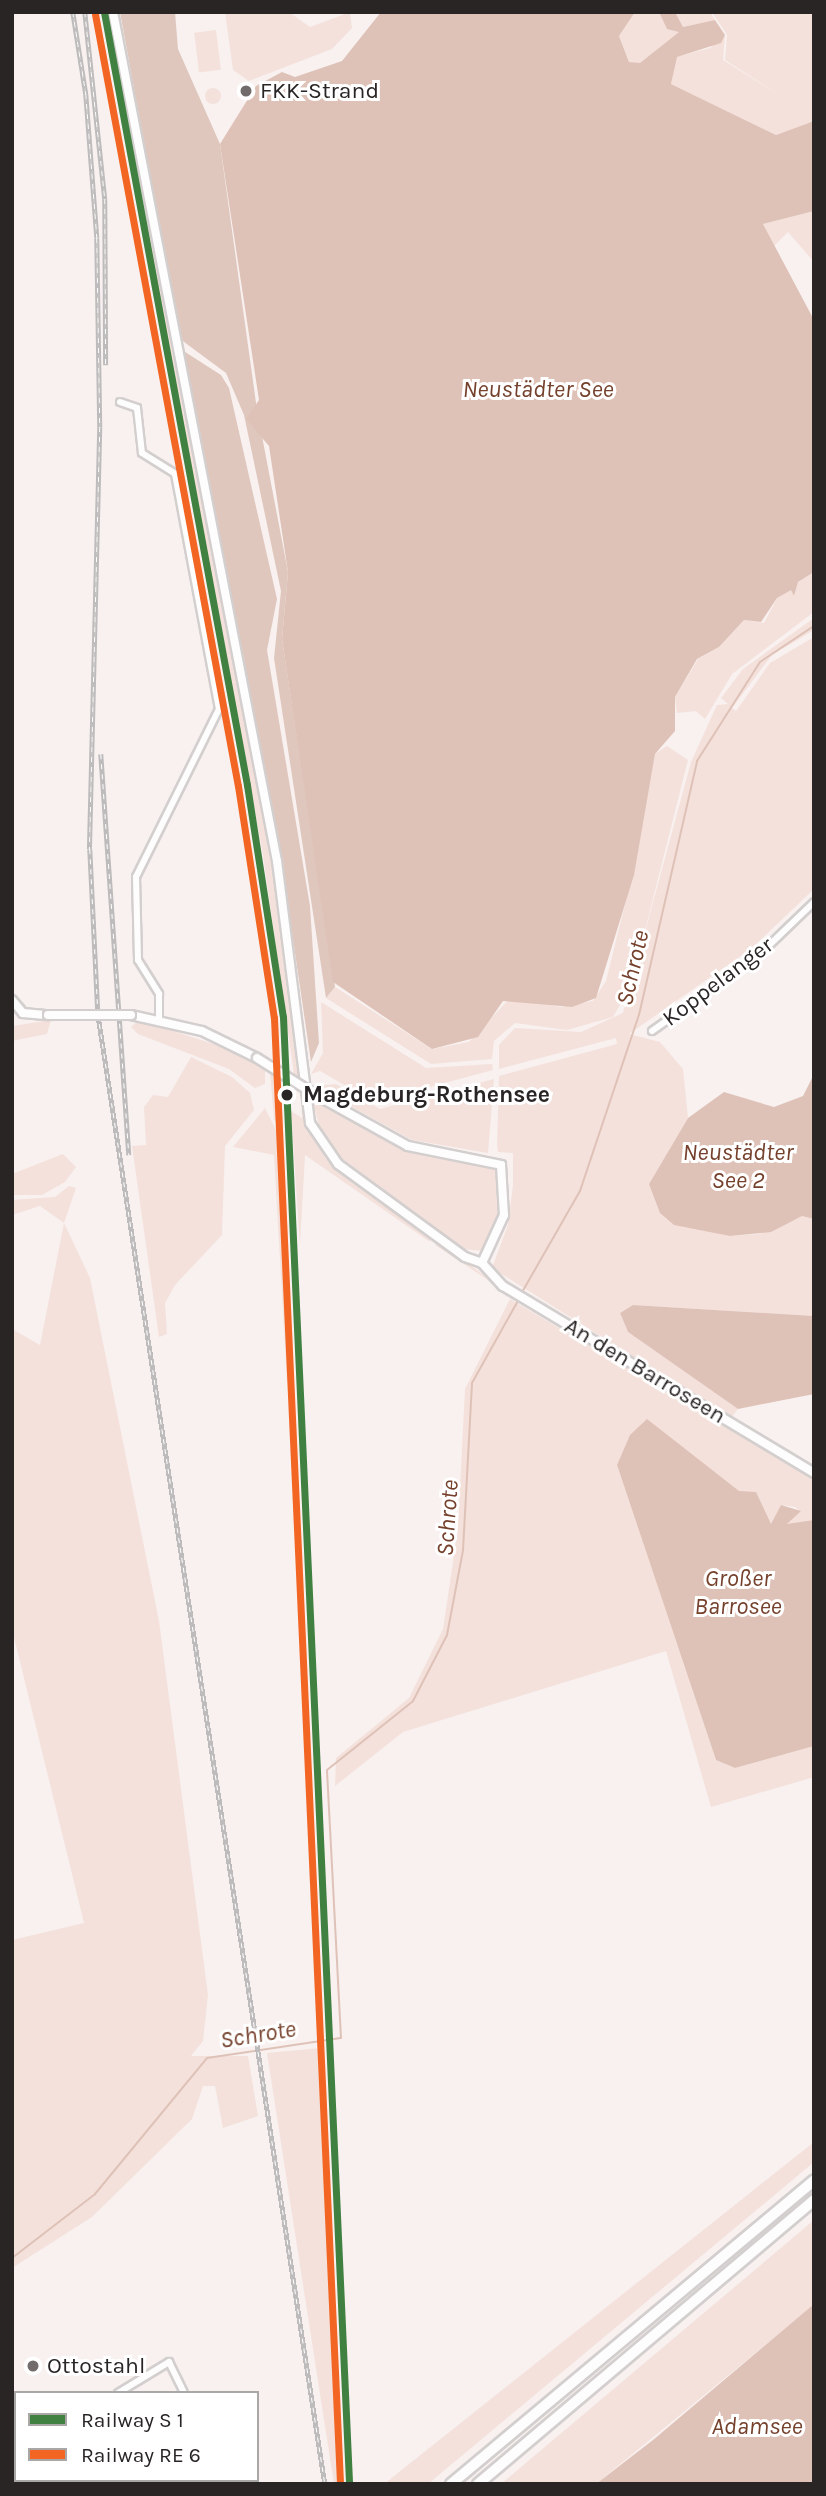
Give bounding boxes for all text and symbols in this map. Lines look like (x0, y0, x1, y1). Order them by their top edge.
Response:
place label: FKK-Strand (260, 77, 379, 105)
marker: FKK-Strand (238, 83, 254, 99)
water label: Neustädter See (462, 376, 614, 404)
water label: Schrote (610, 928, 656, 1008)
street label: Koppelanger (657, 931, 779, 1033)
place label: Magdeburg-Rothensee (303, 1081, 550, 1109)
marker: Magdeburg-Rothensee (277, 1085, 297, 1105)
water label: Neustädter See 2 (683, 1139, 793, 1195)
street label: An den Barroseen (559, 1312, 731, 1430)
water label: Schrote (431, 1479, 465, 1557)
water label: Großer Barrosee (694, 1565, 782, 1621)
water label: Schrote (218, 2015, 298, 2055)
place label: Ottostahl (47, 2352, 145, 2380)
marker: Ottostahl (25, 2358, 41, 2374)
legend (14, 2391, 259, 2482)
text: Railway S 1 (81, 2408, 184, 2432)
water label: Adamsee (711, 2413, 803, 2441)
text: Railway RE 6 (81, 2443, 201, 2467)

